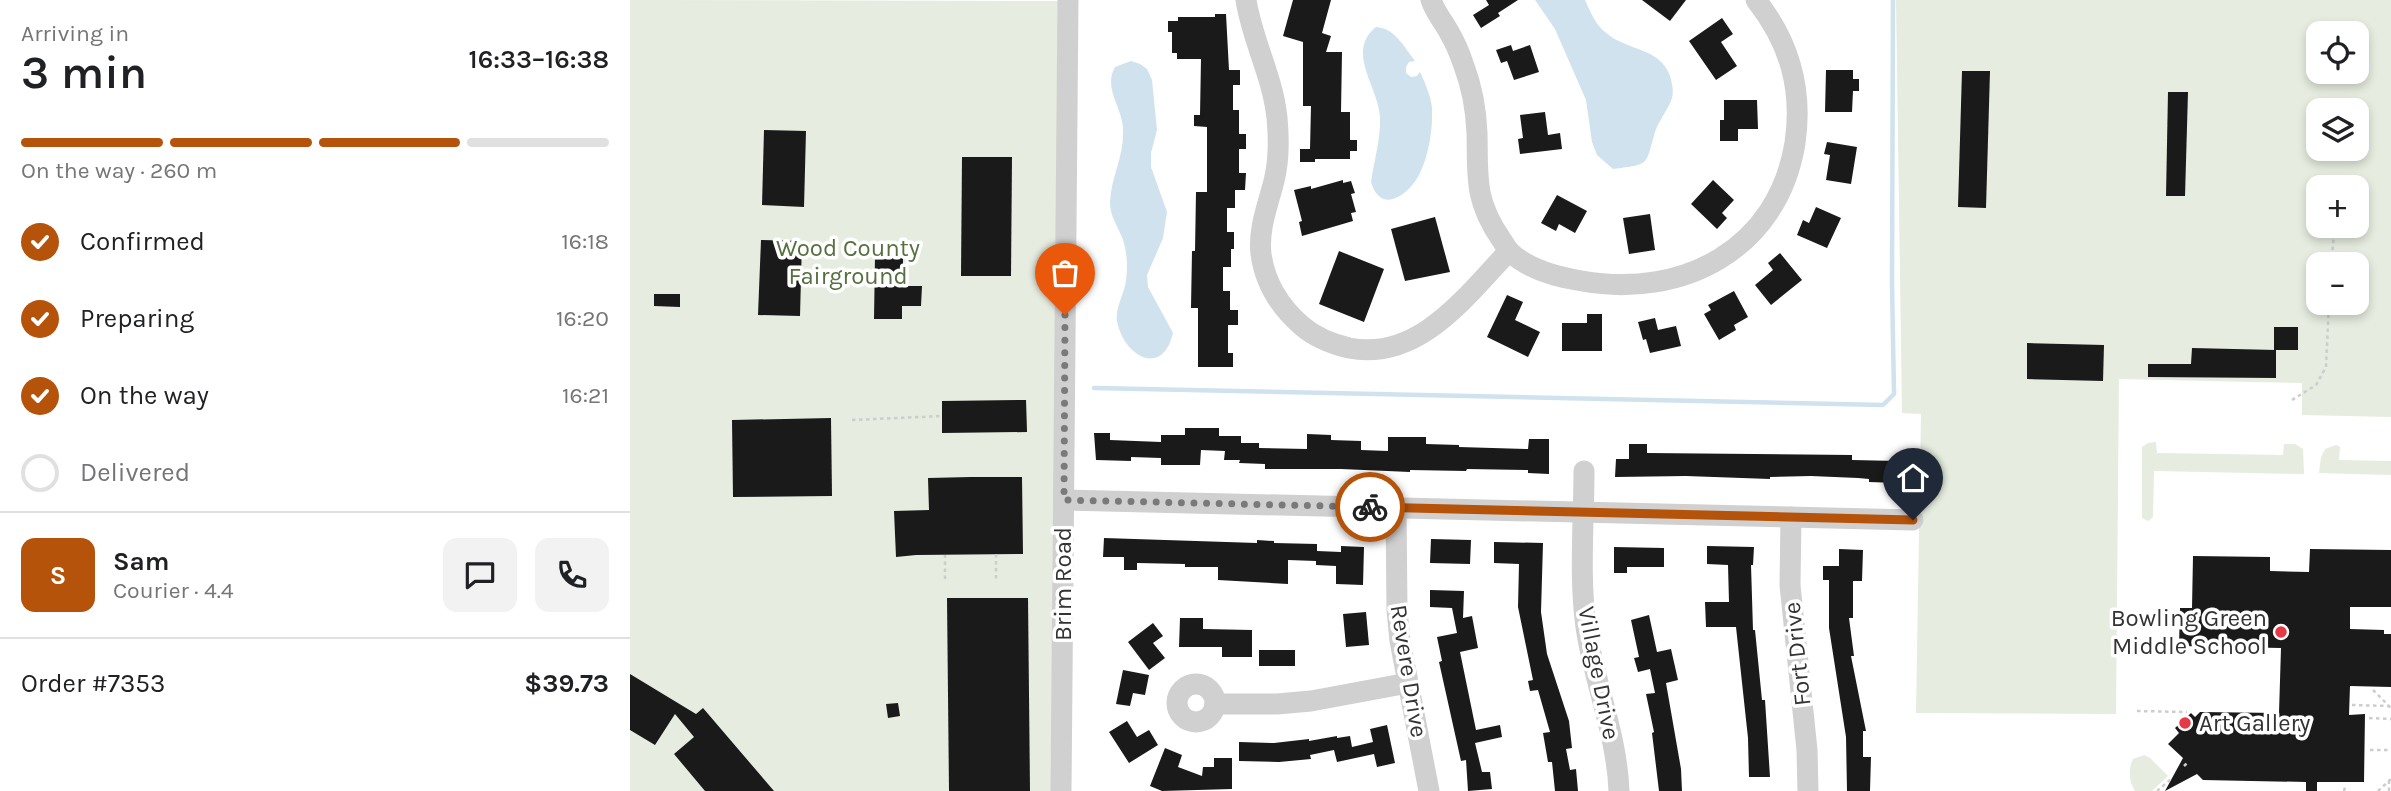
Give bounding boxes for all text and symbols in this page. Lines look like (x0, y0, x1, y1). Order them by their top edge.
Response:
text: Arriving in (21, 20, 129, 47)
map controls (2306, 21, 2369, 315)
button: locate (2306, 21, 2369, 84)
text: 16:33–16:38 (469, 44, 609, 75)
text: 3 min (21, 46, 147, 100)
button: layers (2306, 98, 2369, 161)
text: On the way · 260 m (21, 157, 217, 184)
button: + (2306, 175, 2369, 238)
icon: check (21, 223, 59, 261)
text: Confirmed (80, 226, 205, 257)
text: 16:18 (561, 228, 609, 255)
park label: Wood County Fairground (776, 234, 920, 290)
pin (1035, 243, 1095, 315)
button: − (2306, 252, 2369, 315)
icon: bag (1046, 254, 1084, 292)
icon: check (21, 300, 59, 338)
text: Preparing (80, 303, 194, 334)
text: 16:20 (556, 305, 609, 332)
icon: check (21, 377, 59, 415)
text: On the way (80, 380, 209, 411)
text: 16:21 (562, 382, 609, 409)
pin (1883, 448, 1943, 520)
text: Delivered (80, 457, 190, 488)
icon: home (1894, 459, 1932, 497)
courier (1335, 472, 1405, 542)
icon: bike (1351, 488, 1389, 526)
street label: Brim Road (1049, 527, 1077, 641)
button: chat (443, 538, 517, 612)
button: phone (535, 538, 609, 612)
text: Sam (113, 546, 169, 577)
text: S (50, 560, 66, 591)
text: Courier · 4.4 (113, 577, 234, 604)
street label: Fort Drive (1778, 601, 1816, 707)
street label: Revere Drive (1385, 603, 1433, 739)
street label: Village Drive (1572, 604, 1626, 742)
place label: Bowling Green Middle School (2111, 604, 2267, 660)
marker: Bowling Green Middle School (2273, 624, 2289, 640)
text: Order #7353 (21, 668, 165, 699)
text: $39.73 (524, 668, 609, 699)
place label: Art Gallery (2199, 709, 2310, 737)
marker: Art Gallery (2177, 715, 2193, 731)

